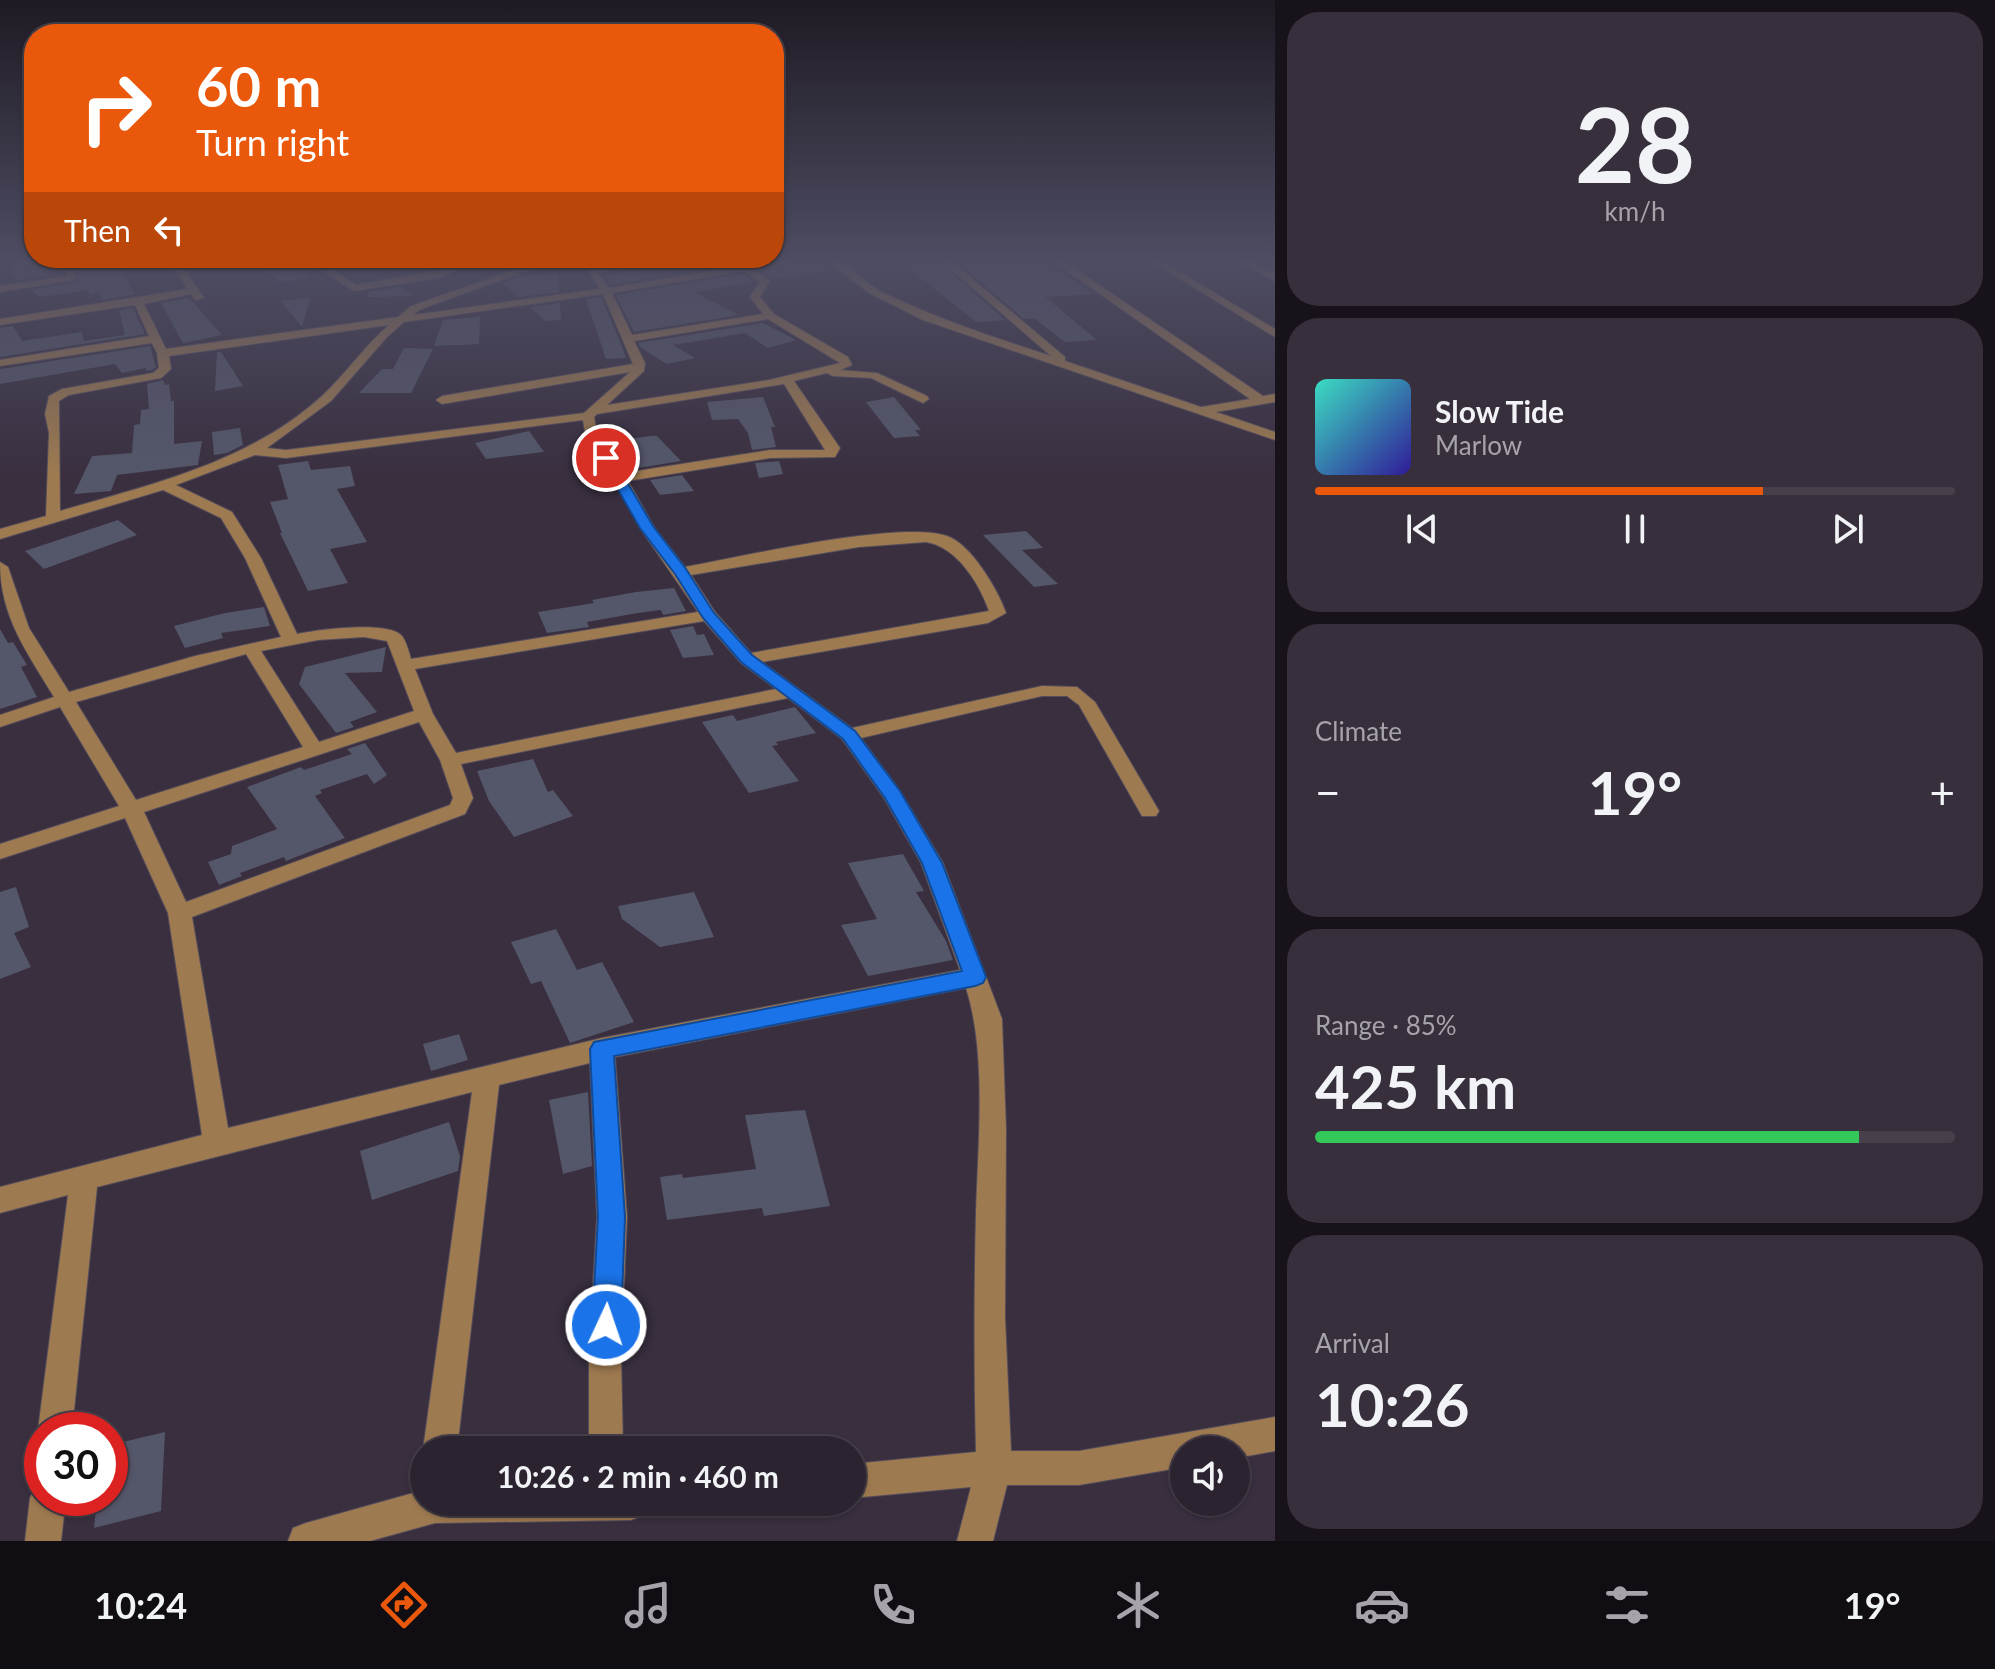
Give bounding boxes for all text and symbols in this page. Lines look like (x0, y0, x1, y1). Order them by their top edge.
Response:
text: 60 m (196, 52, 321, 119)
icon: right (64, 56, 168, 160)
text: 28 (1575, 80, 1695, 205)
text: Turn right (196, 120, 349, 164)
text: km/h (1605, 195, 1665, 227)
icon: left (147, 208, 191, 252)
text: Then (64, 212, 131, 248)
text: Slow Tide (1435, 393, 1564, 429)
pin (572, 424, 640, 492)
text: Marlow (1435, 429, 1522, 461)
icon: arrive (584, 436, 628, 480)
icon: previous (1400, 507, 1444, 551)
icon: pause (1613, 507, 1657, 551)
icon: next (1826, 507, 1870, 551)
text: Climate (1315, 715, 1402, 747)
text: 19° (1588, 756, 1682, 828)
text: − (1315, 766, 1341, 818)
text: + (1929, 766, 1955, 818)
text: Range · 85% (1315, 1009, 1457, 1041)
text: 425 km (1315, 1050, 1516, 1122)
position arrow (564, 1283, 648, 1367)
text: Arrival (1315, 1327, 1390, 1359)
text: 10:26 (1315, 1368, 1470, 1440)
speed limit sign: 30 (24, 1412, 128, 1516)
map controls (1170, 1436, 1250, 1516)
button: sound (1170, 1436, 1250, 1516)
text: 10:26 · 2 min · 460 m (497, 1458, 779, 1494)
icon: directions (376, 1577, 432, 1633)
icon: music (620, 1577, 676, 1633)
icon: phone (865, 1577, 921, 1633)
icon: climate (1110, 1577, 1166, 1633)
icon: car (1354, 1577, 1410, 1633)
icon: filters (1599, 1577, 1655, 1633)
text: 10:24 (94, 1583, 187, 1627)
text: 19° (1844, 1583, 1901, 1627)

